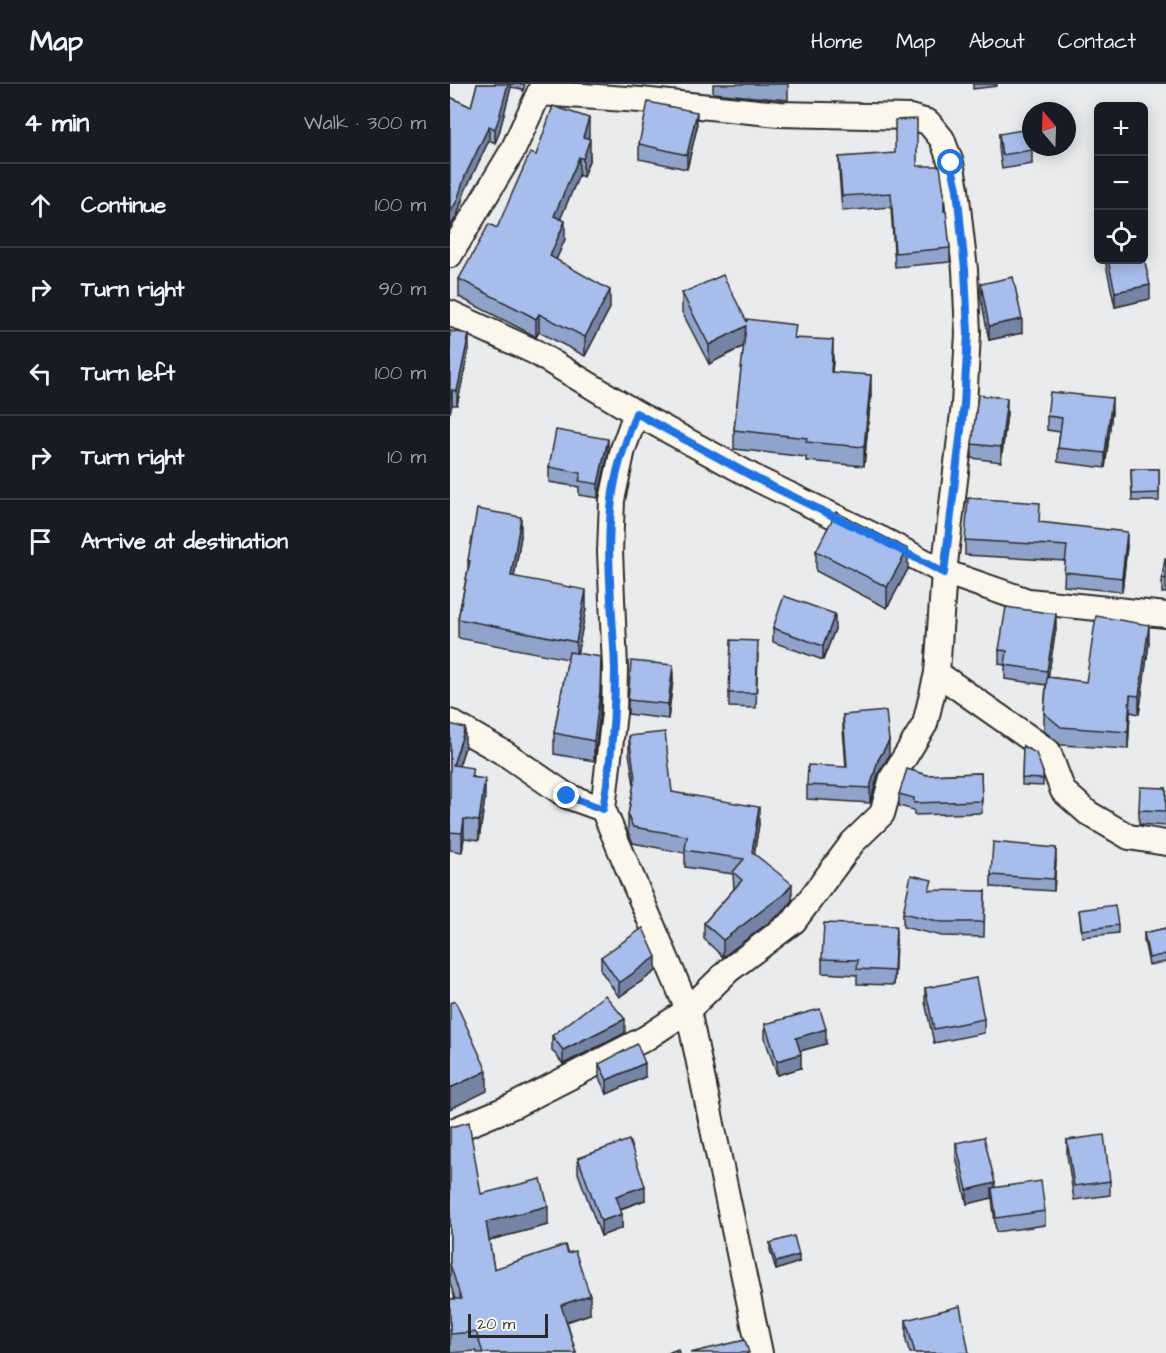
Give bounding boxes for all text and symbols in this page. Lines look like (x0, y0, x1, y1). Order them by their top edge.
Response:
text: Map (30, 22, 83, 61)
text: Home (811, 27, 863, 56)
text: Map (896, 27, 936, 56)
text: About (969, 27, 1025, 56)
text: Contact (1058, 27, 1136, 56)
north arrow (1022, 102, 1076, 156)
map controls (1094, 102, 1148, 264)
button: + (1094, 102, 1148, 156)
text: 4 min (24, 105, 89, 141)
text: Walk · 300 m (304, 109, 426, 137)
route start (937, 149, 963, 175)
button: − (1094, 156, 1148, 210)
icon: ahead (24, 189, 57, 222)
text: Continue (81, 190, 166, 221)
text: 100 m (375, 191, 426, 219)
button: locate (1094, 210, 1148, 264)
icon: right (24, 273, 57, 306)
text: Turn right (81, 274, 184, 305)
text: 90 m (378, 275, 426, 303)
icon: left (24, 357, 57, 390)
text: Turn left (81, 358, 175, 389)
text: 100 m (375, 359, 426, 387)
icon: right (24, 441, 57, 474)
text: Turn right (81, 442, 184, 473)
text: 10 m (387, 443, 426, 471)
icon: arrive (24, 525, 57, 558)
text: Arrive at destination (81, 526, 288, 557)
route end (553, 782, 579, 808)
scale bar (468, 1311, 548, 1338)
text: 20 m (477, 1313, 515, 1335)

